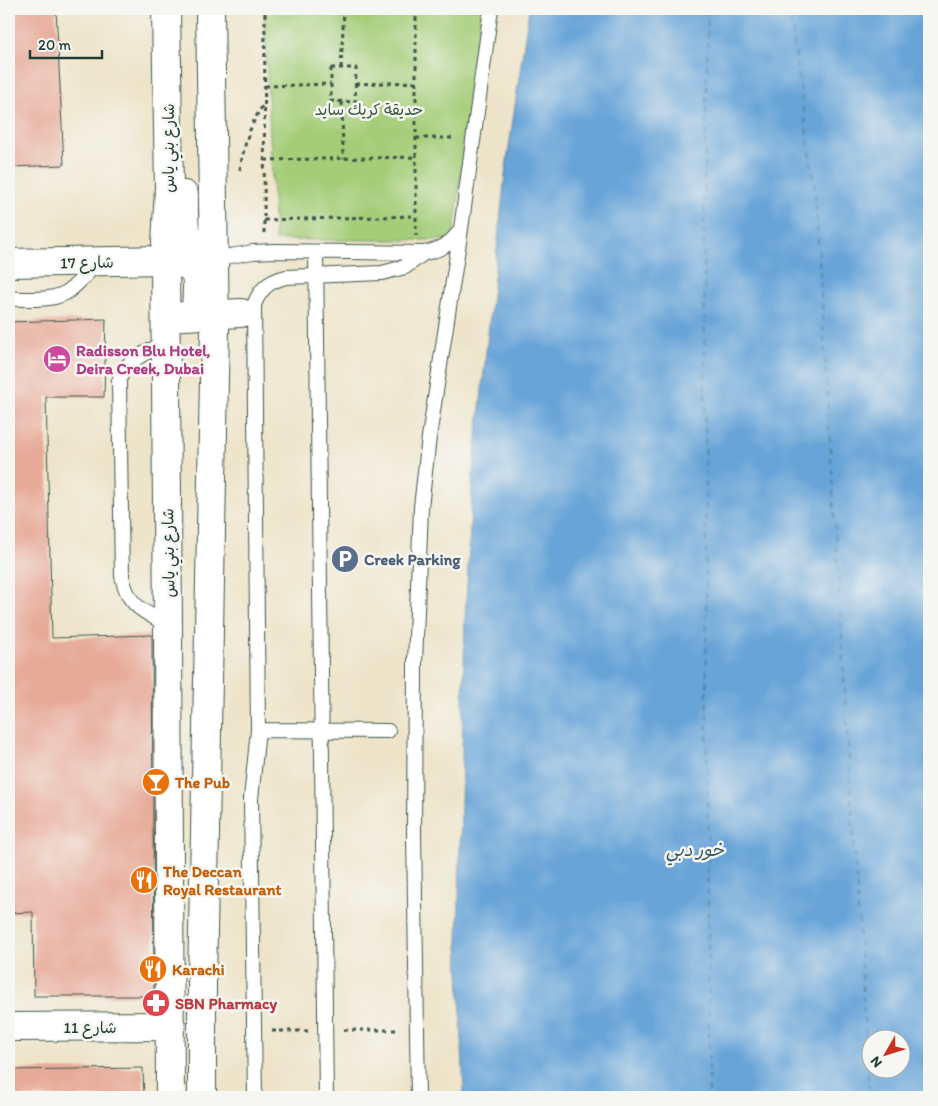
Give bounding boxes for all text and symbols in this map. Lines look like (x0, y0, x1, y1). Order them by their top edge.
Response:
scale bar (30, 28, 102, 60)
text: 20 m (38, 36, 72, 54)
park label: حديقة كريك سايد (315, 100, 423, 119)
street label: شارع بني ياس (159, 103, 183, 193)
street label: شارع 17 (60, 253, 114, 274)
place label: Radisson Blu Hotel, Deira Creek, Dubai (76, 341, 211, 378)
hotel icon: Radisson Blu Hotel, Deira Creek, Dubai (42, 344, 72, 374)
street label: شارع بني ياس (158, 508, 184, 598)
parking icon: Creek Parking (330, 544, 360, 574)
place label: Creek Parking (364, 550, 461, 570)
bar icon: The Pub (141, 767, 171, 797)
place label: The Pub (174, 773, 230, 792)
water label: خور دبي (666, 839, 725, 866)
place label: The Deccan Royal Restaurant (162, 862, 282, 900)
restaurant icon: The Deccan Royal Restaurant (129, 865, 159, 895)
restaurant icon: Karachi (138, 954, 168, 984)
place label: Karachi (172, 960, 225, 979)
pharmacy icon: SBN Pharmacy (141, 988, 171, 1018)
place label: SBN Pharmacy (175, 994, 277, 1014)
street label: شارع 11 (63, 1018, 117, 1039)
north arrow (860, 1028, 910, 1078)
text: N (867, 1053, 886, 1071)

